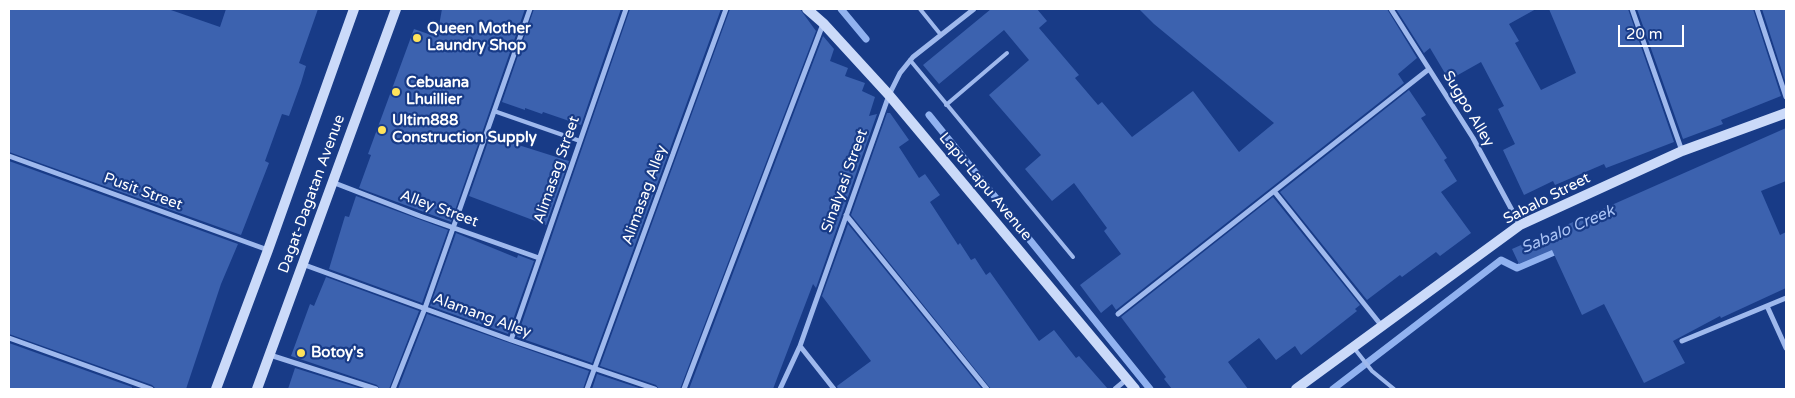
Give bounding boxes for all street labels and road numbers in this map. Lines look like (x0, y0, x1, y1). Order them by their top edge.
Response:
street label: Sugpo Alley (1438, 68, 1498, 150)
street label: Dagat-Dagatan Avenue (275, 112, 349, 276)
street label: Alimasag Street (530, 114, 584, 226)
street label: Sinalyasi Street (818, 127, 872, 235)
street label: Lapu-Lapu Avenue (935, 129, 1035, 245)
street label: Alimasag Alley (619, 143, 671, 247)
street label: Pusit Street (101, 169, 185, 215)
street label: Sabalo Street (1501, 169, 1593, 229)
street label: Alley Street (397, 187, 481, 231)
street label: Alamang Alley (431, 290, 533, 342)

